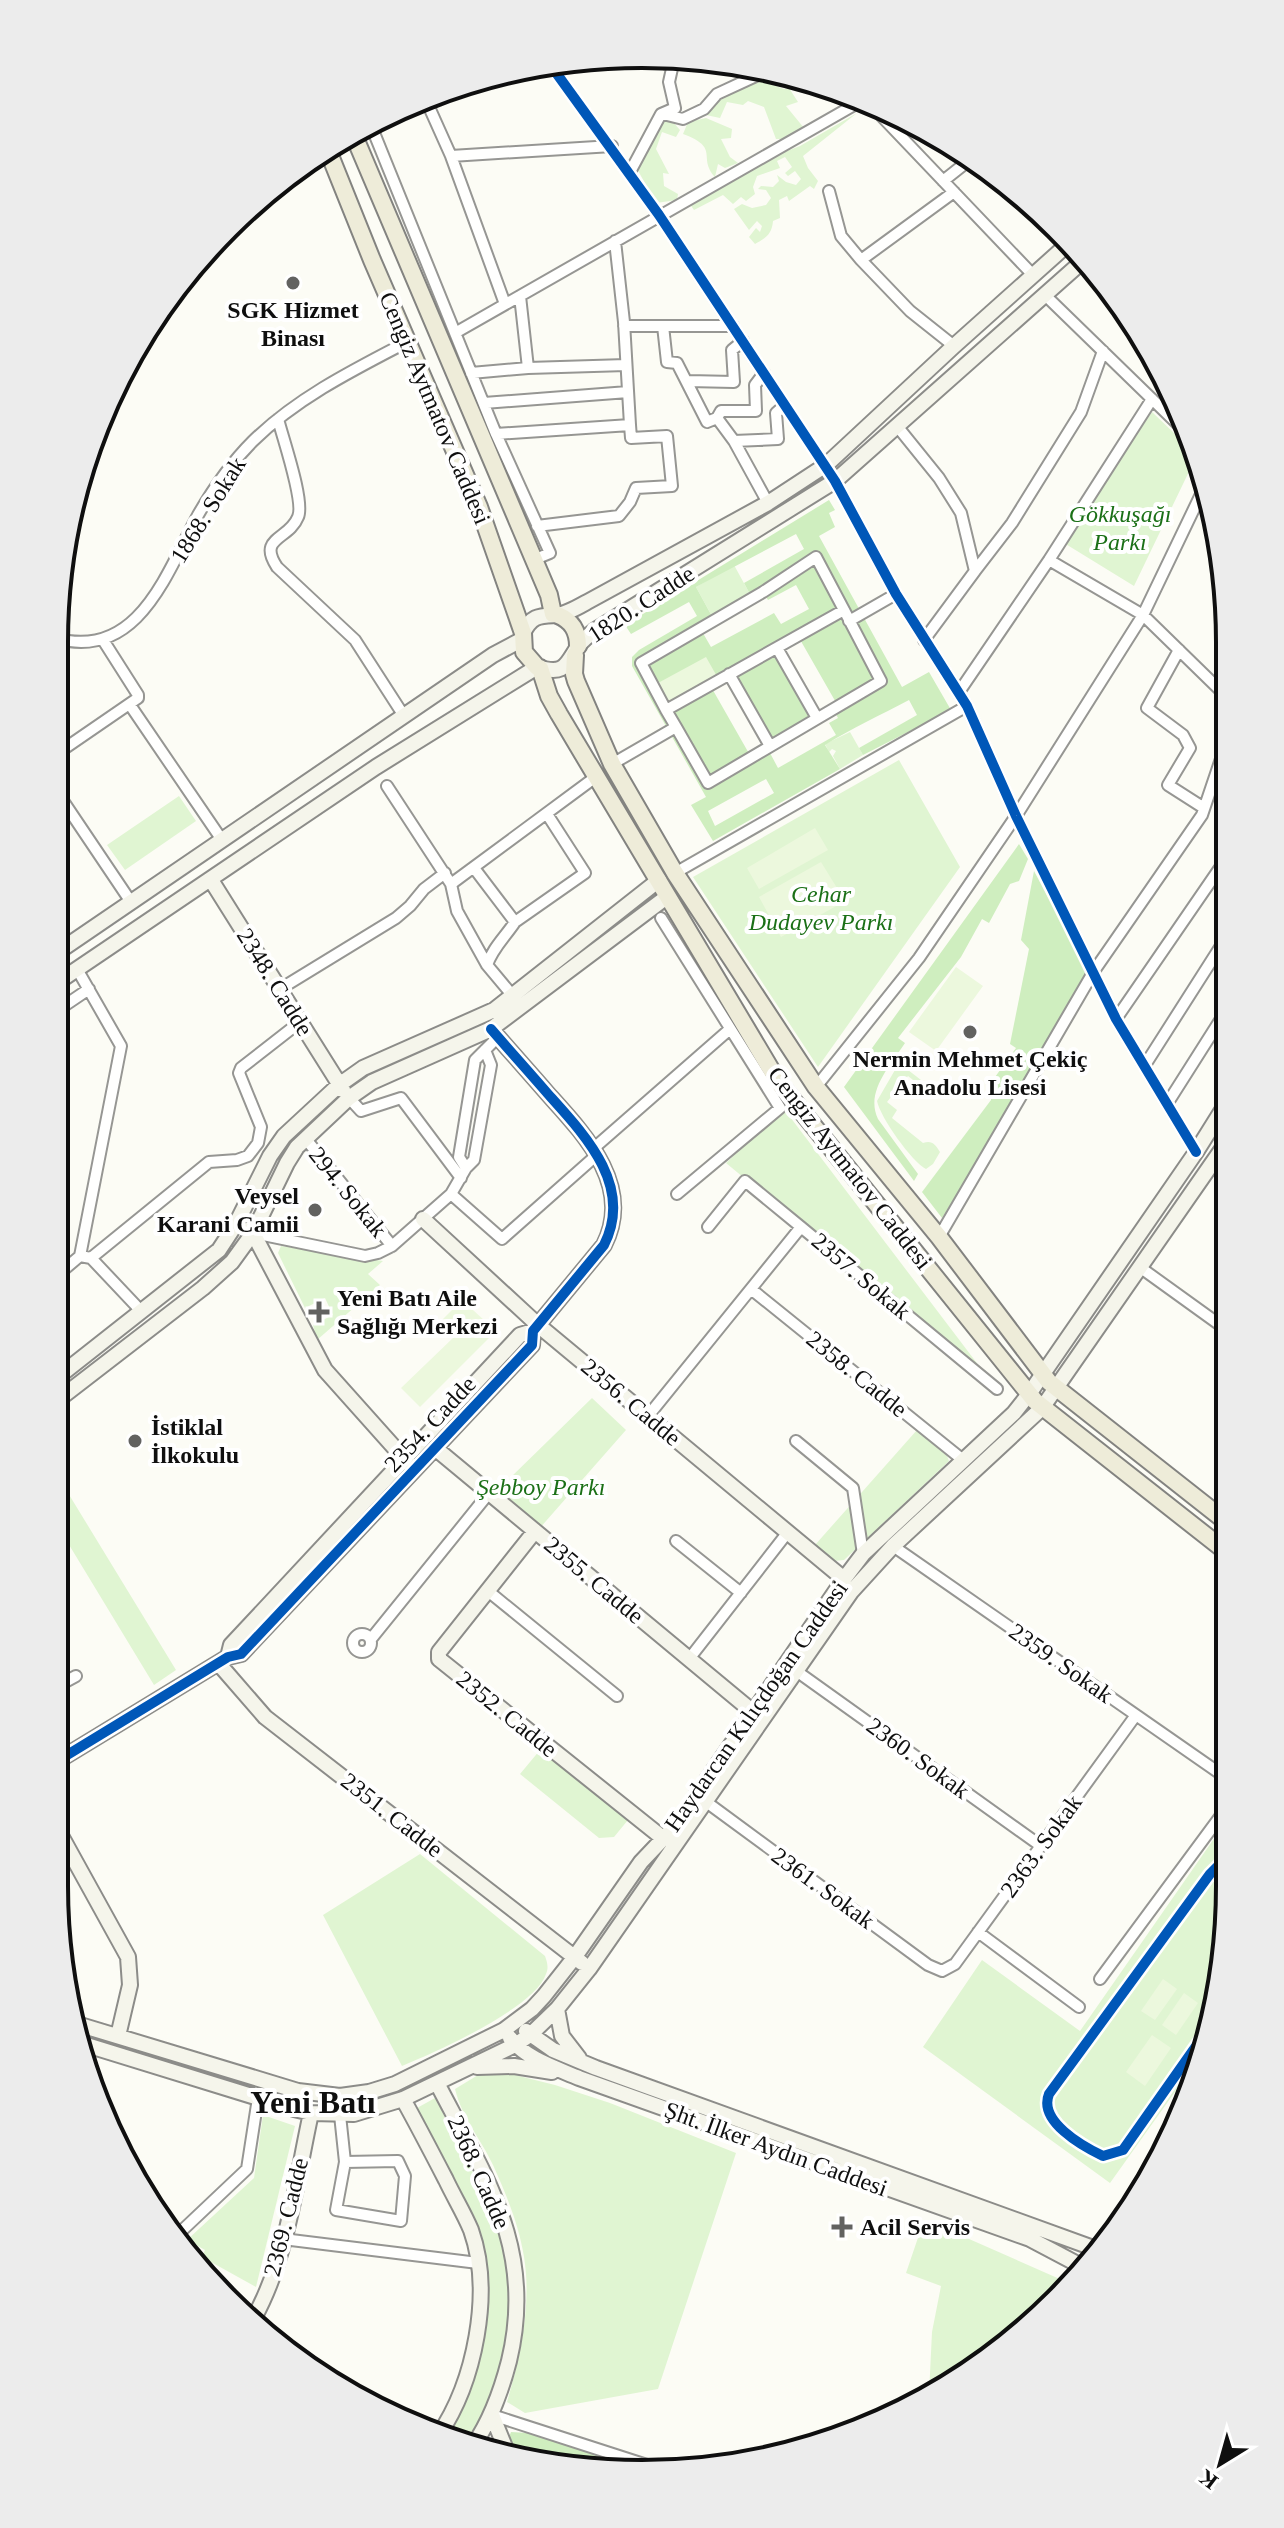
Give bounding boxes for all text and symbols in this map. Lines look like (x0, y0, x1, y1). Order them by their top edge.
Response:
marker: SGK Hizmet Binası (284, 274, 302, 292)
street label: Cengiz Aytmatov Caddesi (374, 288, 496, 528)
place label: SGK Hizmet Binası (227, 297, 359, 351)
street label: 1868. Sokak (165, 452, 251, 568)
park label: Gökkuşağı Parkı (1069, 501, 1171, 555)
street label: 1820. Cadde (583, 560, 699, 648)
park label: Cehar Dudayev Parkı (748, 881, 893, 935)
street label: 2348. Cadde (232, 924, 318, 1040)
marker: Nermin Mehmet Çekiç Anadolu Lisesi (961, 1023, 979, 1041)
place label: Nermin Mehmet Çekiç Anadolu Lisesi (853, 1046, 1088, 1100)
street label: Cengiz Aytmatov Caddesi (763, 1062, 937, 1275)
street label: 294. Sokak (304, 1142, 392, 1242)
place label: Veysel Karani Camii (157, 1183, 299, 1237)
marker: Veysel Karani Camii (306, 1201, 324, 1219)
street label: 2357. Sokak (807, 1227, 915, 1325)
place label: Yeni Batı Aile Sağlığı Merkezi (337, 1285, 498, 1339)
marker: Yeni Batı Aile Sağlığı Merkezi (308, 1301, 330, 1323)
street label: 2358. Cadde (802, 1326, 912, 1422)
street label: 2356. Cadde (576, 1353, 686, 1451)
street label: 2354. Cadde (379, 1371, 481, 1477)
place label: İstiklal İlkokulu (151, 1414, 239, 1468)
marker: İstiklal İlkokulu (126, 1432, 144, 1450)
park label: Şebboy Parkı (477, 1474, 605, 1500)
street label: 2355. Cadde (539, 1531, 649, 1629)
street label: Haydarcan Kılıçdoğan Caddesi (659, 1575, 853, 1836)
street label: 2359. Sokak (1004, 1618, 1118, 1708)
street label: 2352. Cadde (452, 1666, 562, 1762)
street label: 2360. Sokak (862, 1712, 974, 1804)
street label: 2351. Cadde (336, 1767, 448, 1863)
street label: 2363. Sokak (995, 1790, 1087, 1902)
street label: 2361. Sokak (767, 1842, 879, 1934)
district label: Yeni Batı (250, 2084, 376, 2120)
street label: Şht. İlker Aydın Caddesi (661, 2097, 891, 2202)
street label: 2368. Cadde (442, 2111, 516, 2233)
street label: 2369. Cadde (259, 2155, 313, 2279)
place label: Acil Servis (860, 2214, 970, 2240)
marker: Acil Servis (831, 2216, 853, 2238)
north arrow (1180, 2424, 1260, 2504)
text: K (1194, 2464, 1223, 2495)

